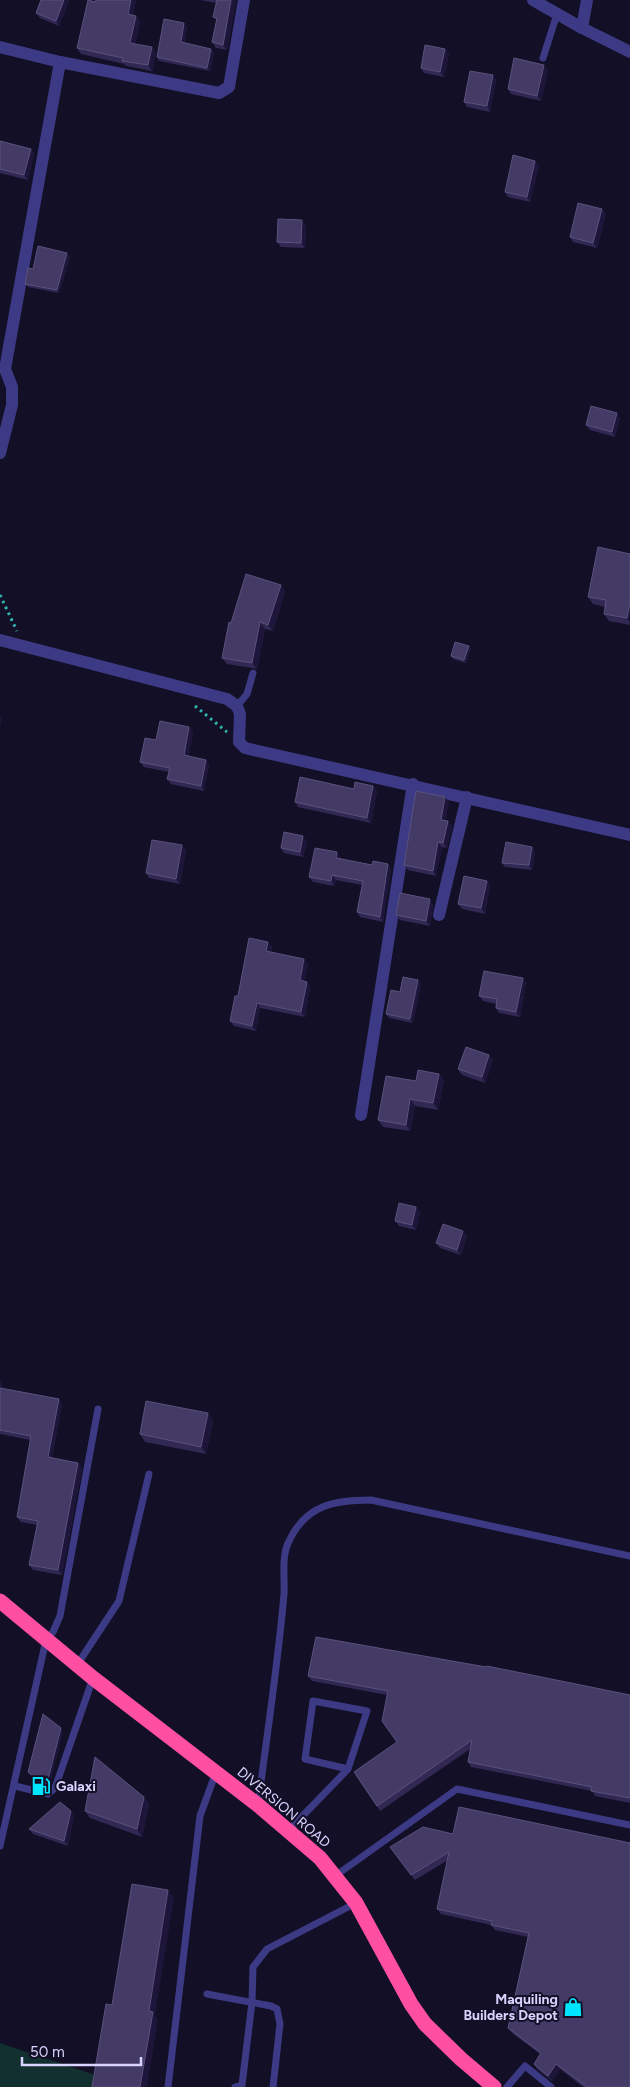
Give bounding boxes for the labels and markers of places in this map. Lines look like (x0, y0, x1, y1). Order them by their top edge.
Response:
fuel station icon: Galaxi (30, 1775, 52, 1797)
place label: Galaxi (56, 1778, 96, 1795)
place label: Maquiling Builders Depot (463, 1991, 558, 2024)
shop icon: Maquiling Builders Depot (562, 1996, 584, 2018)

